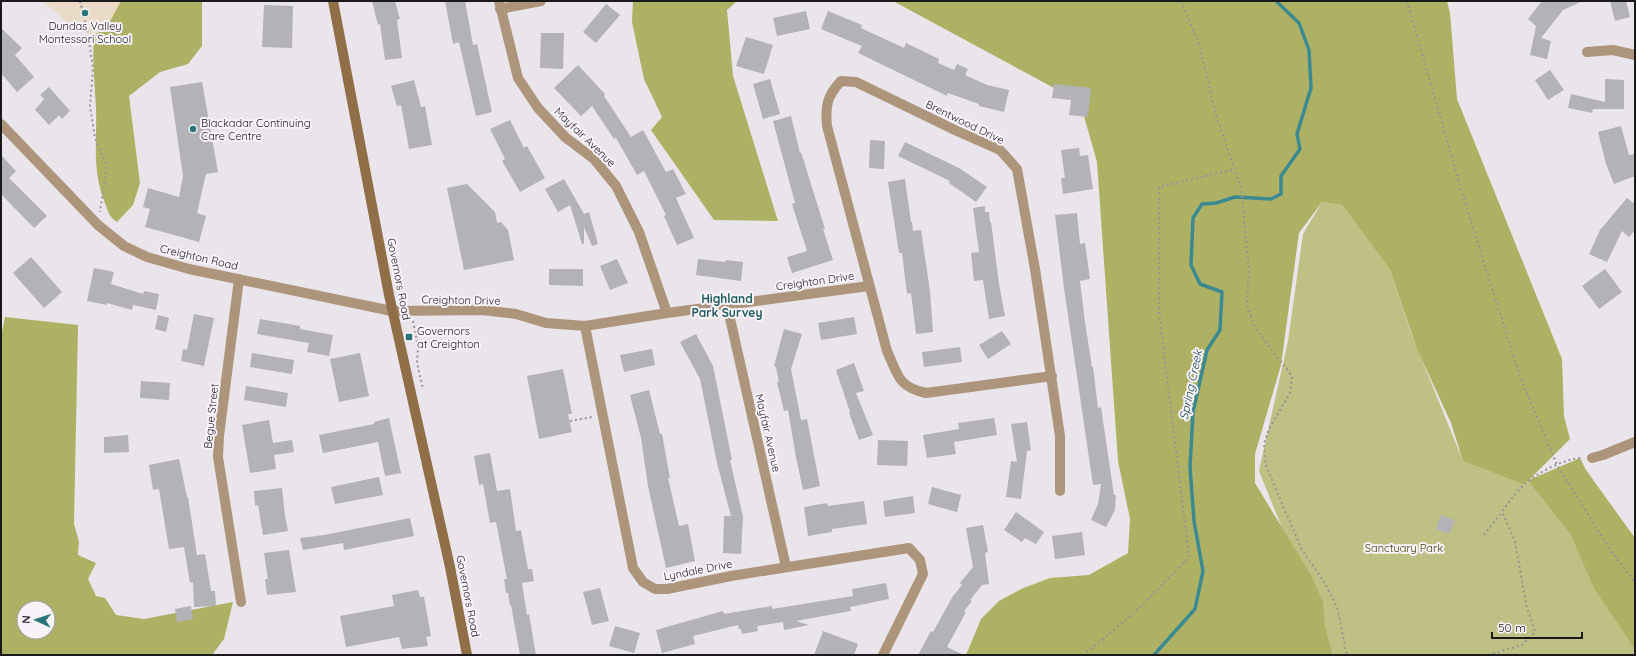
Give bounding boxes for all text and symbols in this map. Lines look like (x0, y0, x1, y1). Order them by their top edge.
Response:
marker: Dundas Valley Montessori School (80, 8, 90, 18)
place label: Dundas Valley Montessori School (39, 19, 131, 46)
street label: Brentwood Drive (923, 97, 1007, 147)
street label: Mayfair Avenue (551, 104, 619, 170)
place label: Blackadar Continuing Care Centre (201, 116, 311, 143)
marker: Blackadar Continuing Care Centre (188, 124, 198, 134)
street label: Governors Road (384, 237, 414, 321)
street label: Creighton Road (159, 241, 239, 273)
street label: Creighton Drive (775, 269, 855, 293)
district label: Highland Park Survey (692, 291, 762, 320)
street label: Creighton Drive (421, 292, 501, 308)
place label: Governors at Creighton (417, 324, 480, 351)
marker: Governors at Creighton (404, 332, 414, 342)
water label: Spring Creek (1176, 347, 1206, 421)
street label: Begue Street (201, 382, 221, 449)
street label: Mayfair Avenue (752, 393, 784, 473)
park label: Sanctuary Park (1365, 541, 1443, 555)
street label: Governors Road (453, 554, 483, 638)
street label: Lyndale Drive (662, 556, 734, 584)
north arrow (16, 600, 56, 640)
scale bar (1492, 614, 1582, 640)
text: N (19, 615, 33, 624)
text: 50 m (1498, 620, 1526, 635)

